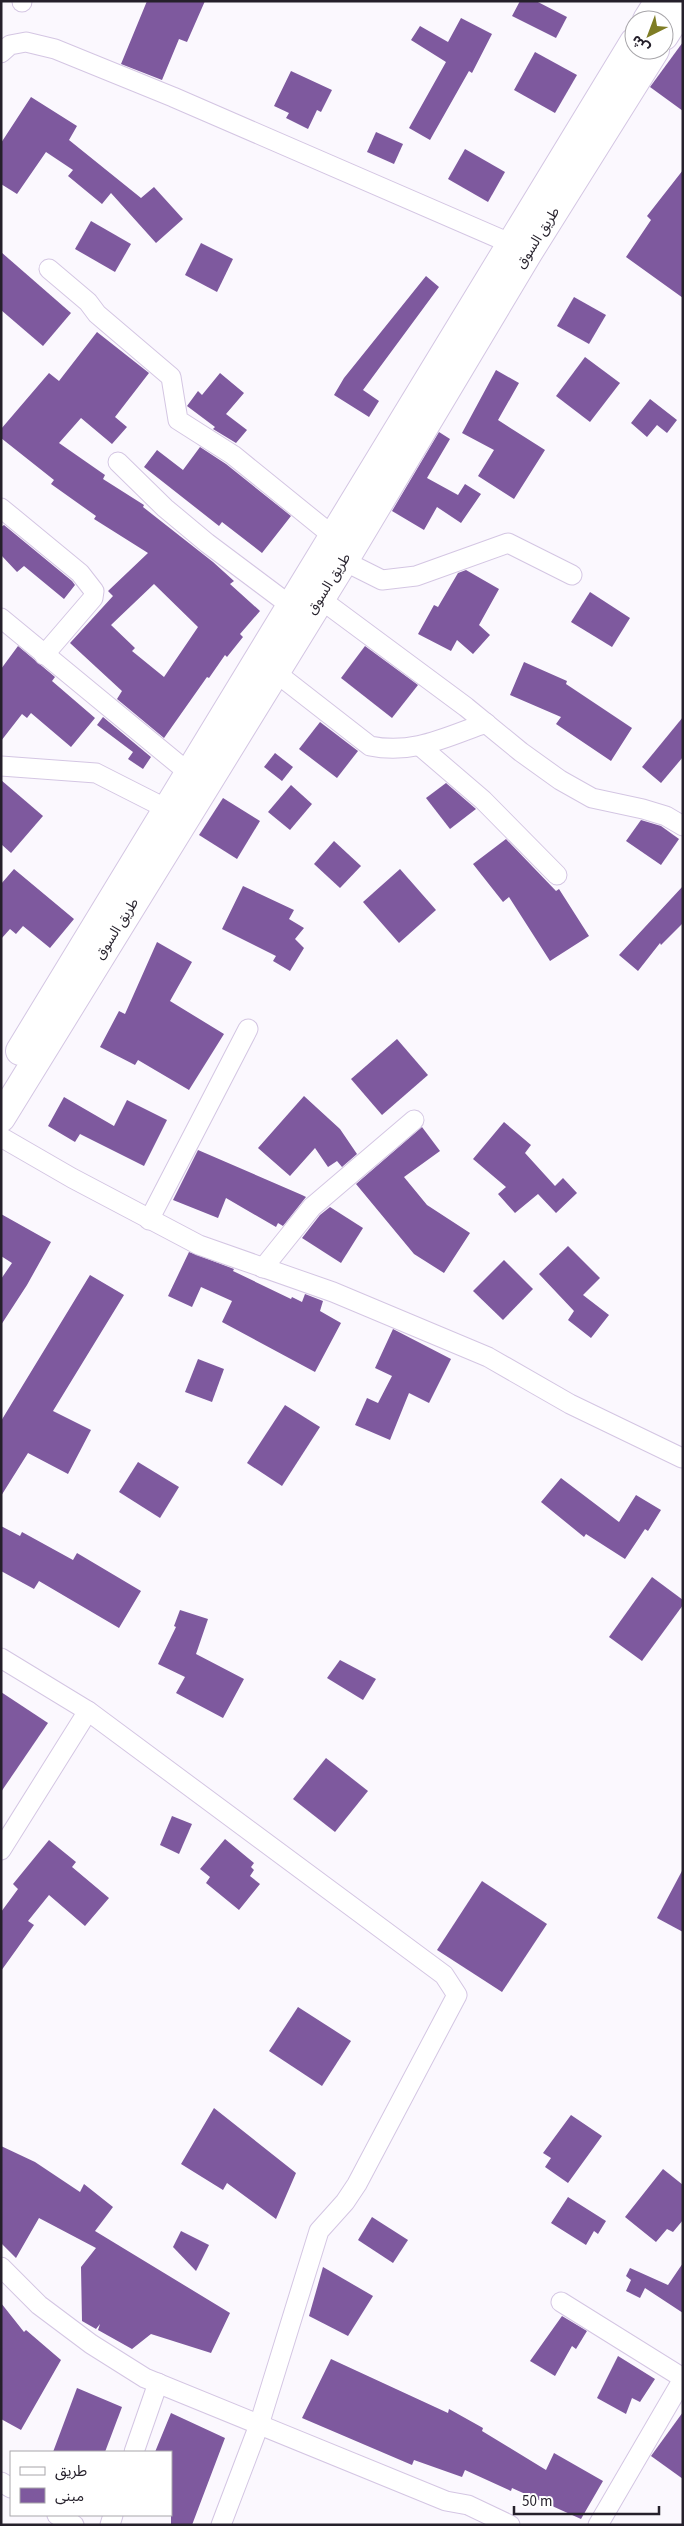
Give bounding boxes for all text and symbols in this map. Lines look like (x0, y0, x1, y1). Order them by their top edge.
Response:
north arrow (624, 10, 674, 60)
text: ش (627, 30, 655, 58)
street label: طريق السوق (511, 203, 565, 273)
street label: طريق السوق (302, 549, 356, 619)
street label: طريق السوق (90, 894, 144, 964)
legend (10, 2451, 172, 2516)
text: طريق (55, 2461, 87, 2482)
scale bar (514, 2484, 659, 2516)
text: مبنى (55, 2486, 84, 2507)
text: 50 m (522, 2491, 552, 2512)

